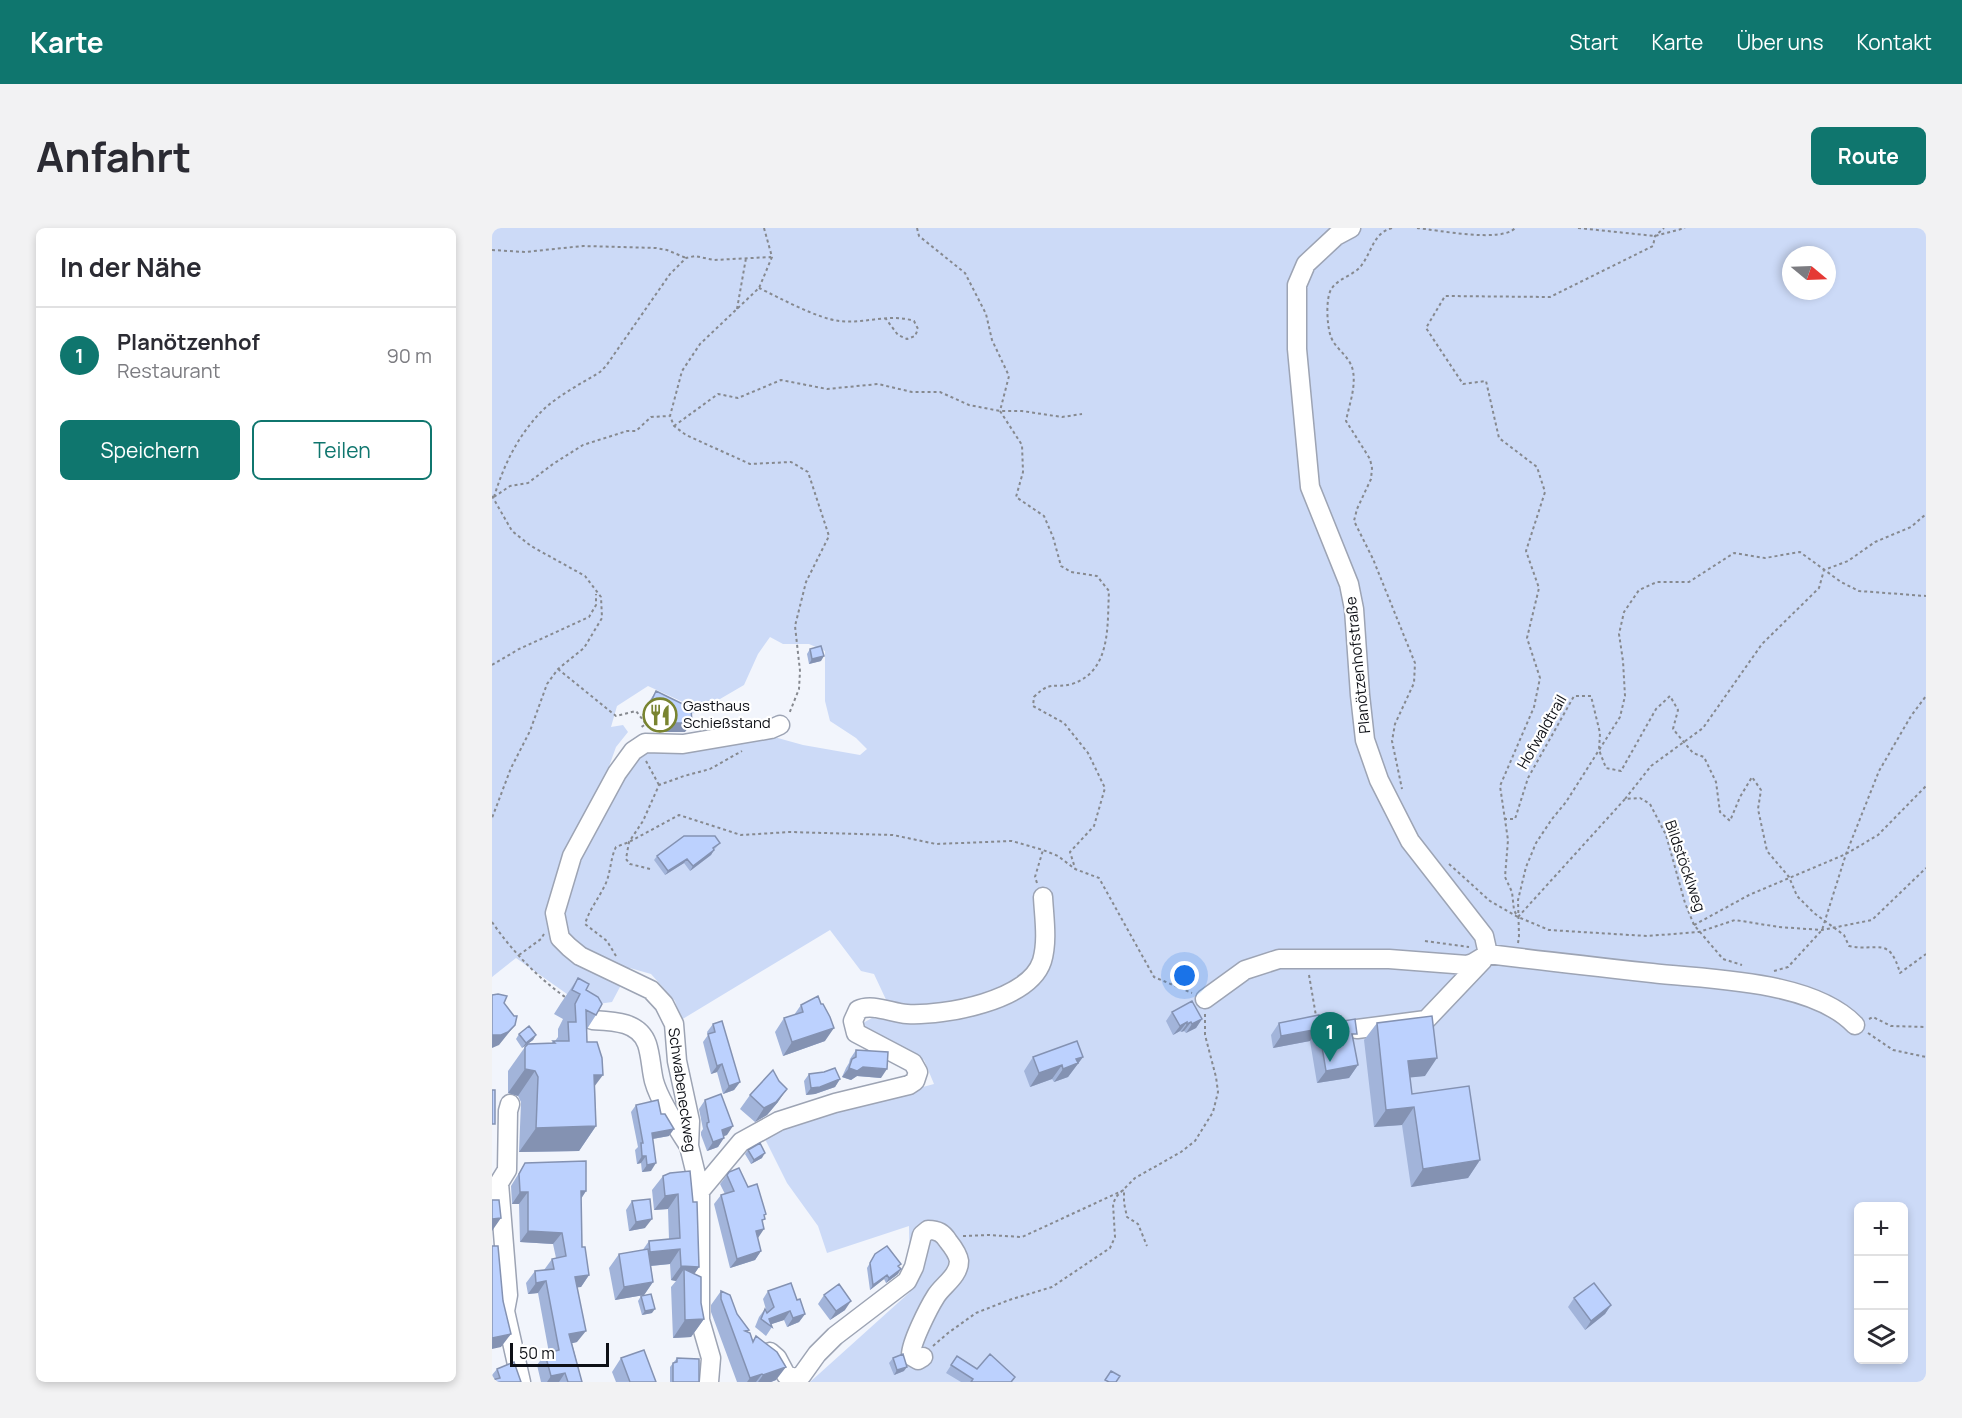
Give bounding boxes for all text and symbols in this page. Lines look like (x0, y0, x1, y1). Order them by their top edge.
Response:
text: Karte (30, 23, 104, 61)
text: Start (1569, 28, 1618, 56)
text: Karte (1651, 28, 1703, 56)
text: Über uns (1736, 28, 1824, 56)
text: Kontakt (1857, 28, 1932, 56)
text: Anfahrt (36, 127, 191, 185)
button: Route (1811, 127, 1926, 185)
north arrow (1782, 246, 1836, 300)
text: In der Nähe (60, 249, 202, 285)
text: Planötzenhof (117, 327, 260, 357)
text: 1 (75, 342, 84, 369)
text: 90 m (386, 342, 432, 369)
text: Restaurant (117, 357, 221, 384)
button: Speichern (60, 420, 240, 480)
button: Teilen (252, 420, 432, 480)
street label: Planötzenhofstraße (1340, 595, 1375, 735)
street label: Hofwaldtrail (1512, 691, 1571, 773)
place label: Gasthaus Schießstand (683, 695, 771, 733)
restaurant icon: Gasthaus Schießstand (642, 697, 678, 733)
street label: Bildstöcklweg (1660, 817, 1711, 914)
your location (1170, 961, 1199, 990)
pin: 1 (1310, 1012, 1350, 1062)
street label: Schwabeneckweg (663, 1026, 702, 1154)
map controls (1854, 1202, 1908, 1364)
button: + (1854, 1202, 1908, 1256)
button: − (1854, 1256, 1908, 1310)
button: layers (1854, 1310, 1908, 1364)
scale bar (510, 1340, 609, 1368)
text: 50 m (519, 1342, 555, 1364)

